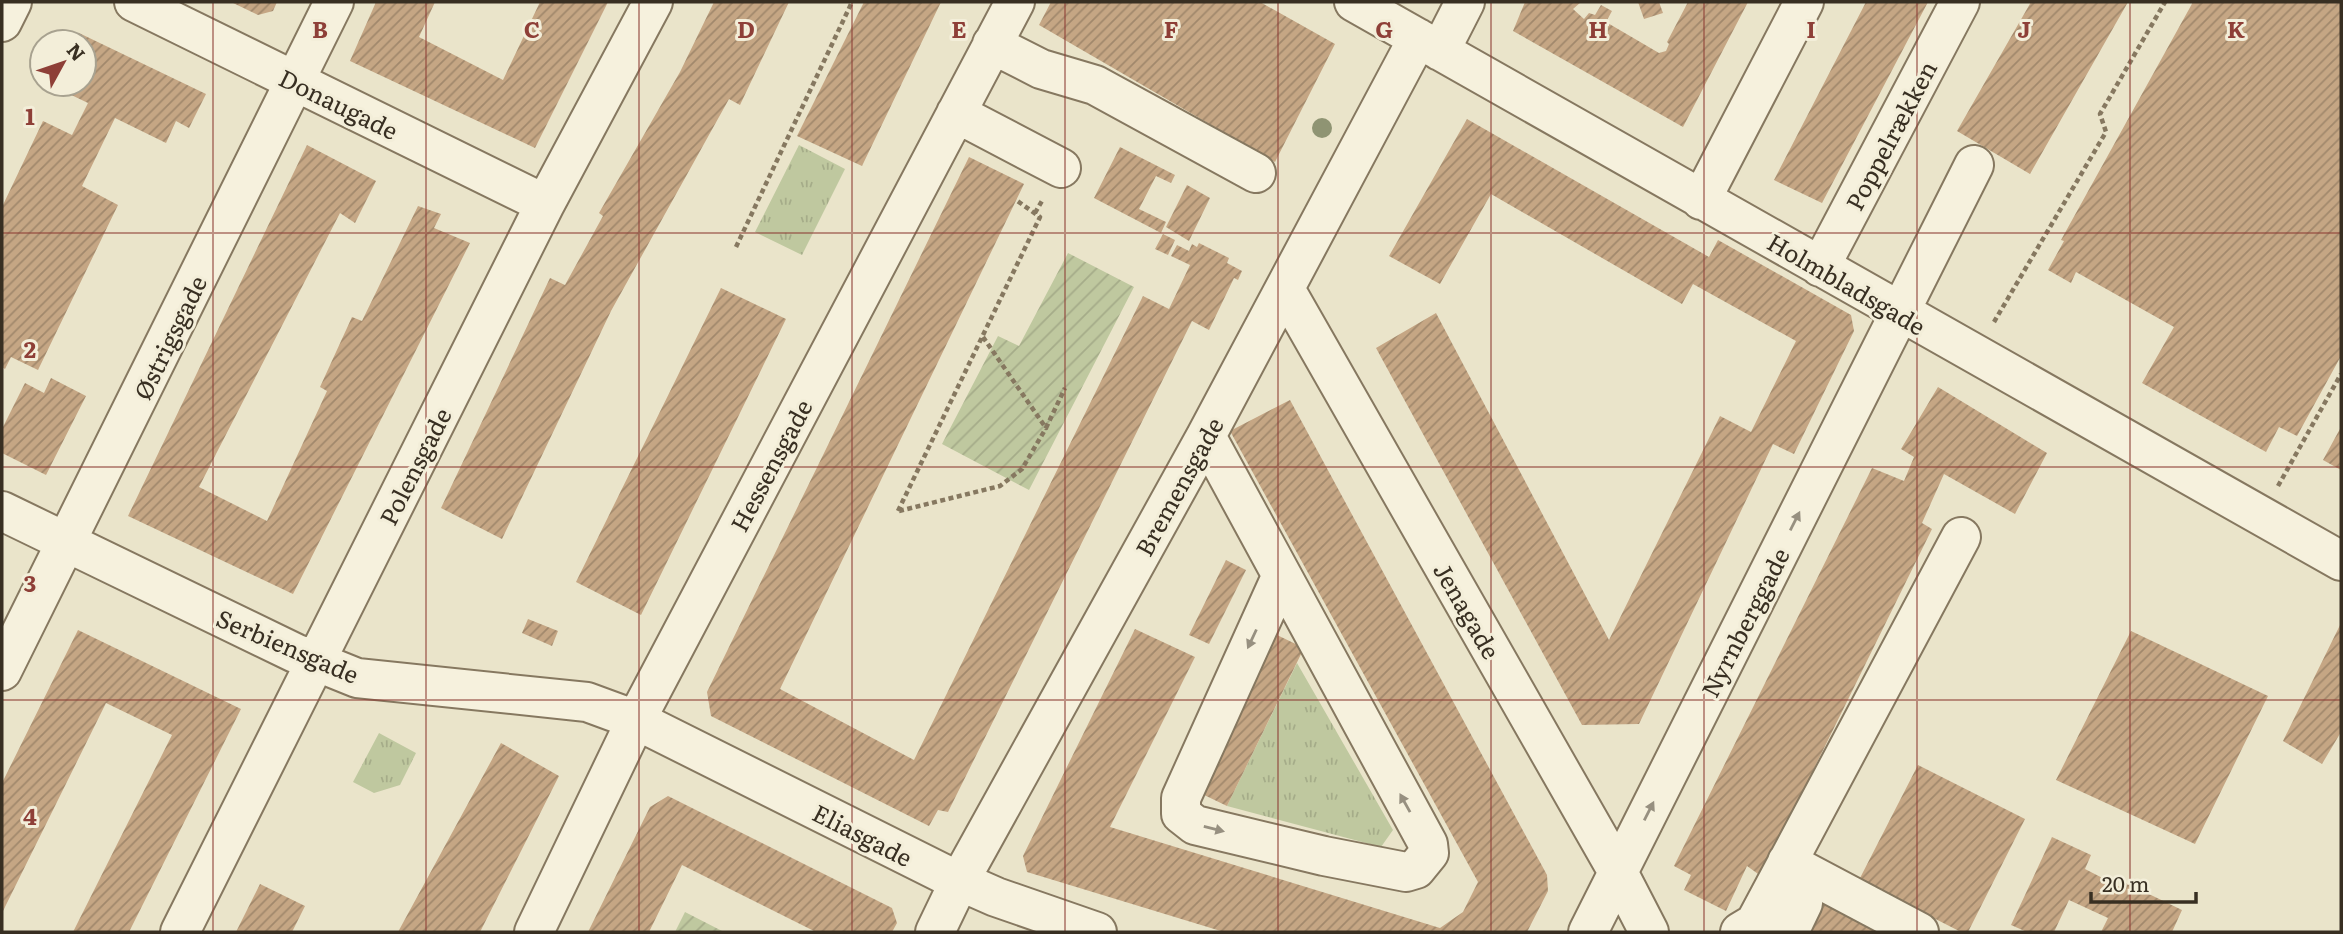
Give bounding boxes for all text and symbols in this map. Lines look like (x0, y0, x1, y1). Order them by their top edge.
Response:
text: B (312, 11, 328, 45)
text: C (524, 11, 540, 45)
text: D (737, 11, 755, 45)
text: E (951, 11, 967, 45)
text: F (1164, 11, 1179, 45)
text: G (1375, 11, 1393, 45)
text: H (1588, 11, 1608, 45)
text: I (1806, 11, 1816, 45)
text: J (2017, 11, 2031, 45)
text: K (2227, 11, 2245, 45)
north arrow (28, 28, 98, 98)
text: N (61, 36, 93, 67)
street label: Poppelrækken (1836, 54, 1944, 216)
street label: Donaugade (274, 59, 404, 147)
text: 1 (25, 98, 35, 132)
street label: Holmbladsgade (1761, 223, 1933, 343)
street label: Østrigsgade (124, 269, 214, 405)
text: 2 (24, 331, 36, 365)
street label: Hessensgade (720, 393, 820, 537)
street label: Polensgade (369, 401, 459, 531)
street label: Bremensgade (1125, 410, 1231, 562)
one-way arrow (1790, 511, 1801, 531)
street label: Nyrnberggade (1691, 541, 1797, 703)
street label: Jenagade (1426, 555, 1510, 665)
text: 3 (24, 565, 36, 599)
street label: Serbiensgade (211, 599, 365, 691)
one-way arrow (1246, 629, 1258, 649)
one-way arrow (1399, 793, 1411, 812)
street label: Eliasgade (807, 794, 919, 874)
text: 4 (23, 798, 37, 832)
one-way arrow (1643, 801, 1654, 821)
one-way arrow (1203, 824, 1225, 835)
scale bar (2091, 860, 2196, 904)
text: 20 m (2102, 867, 2149, 898)

